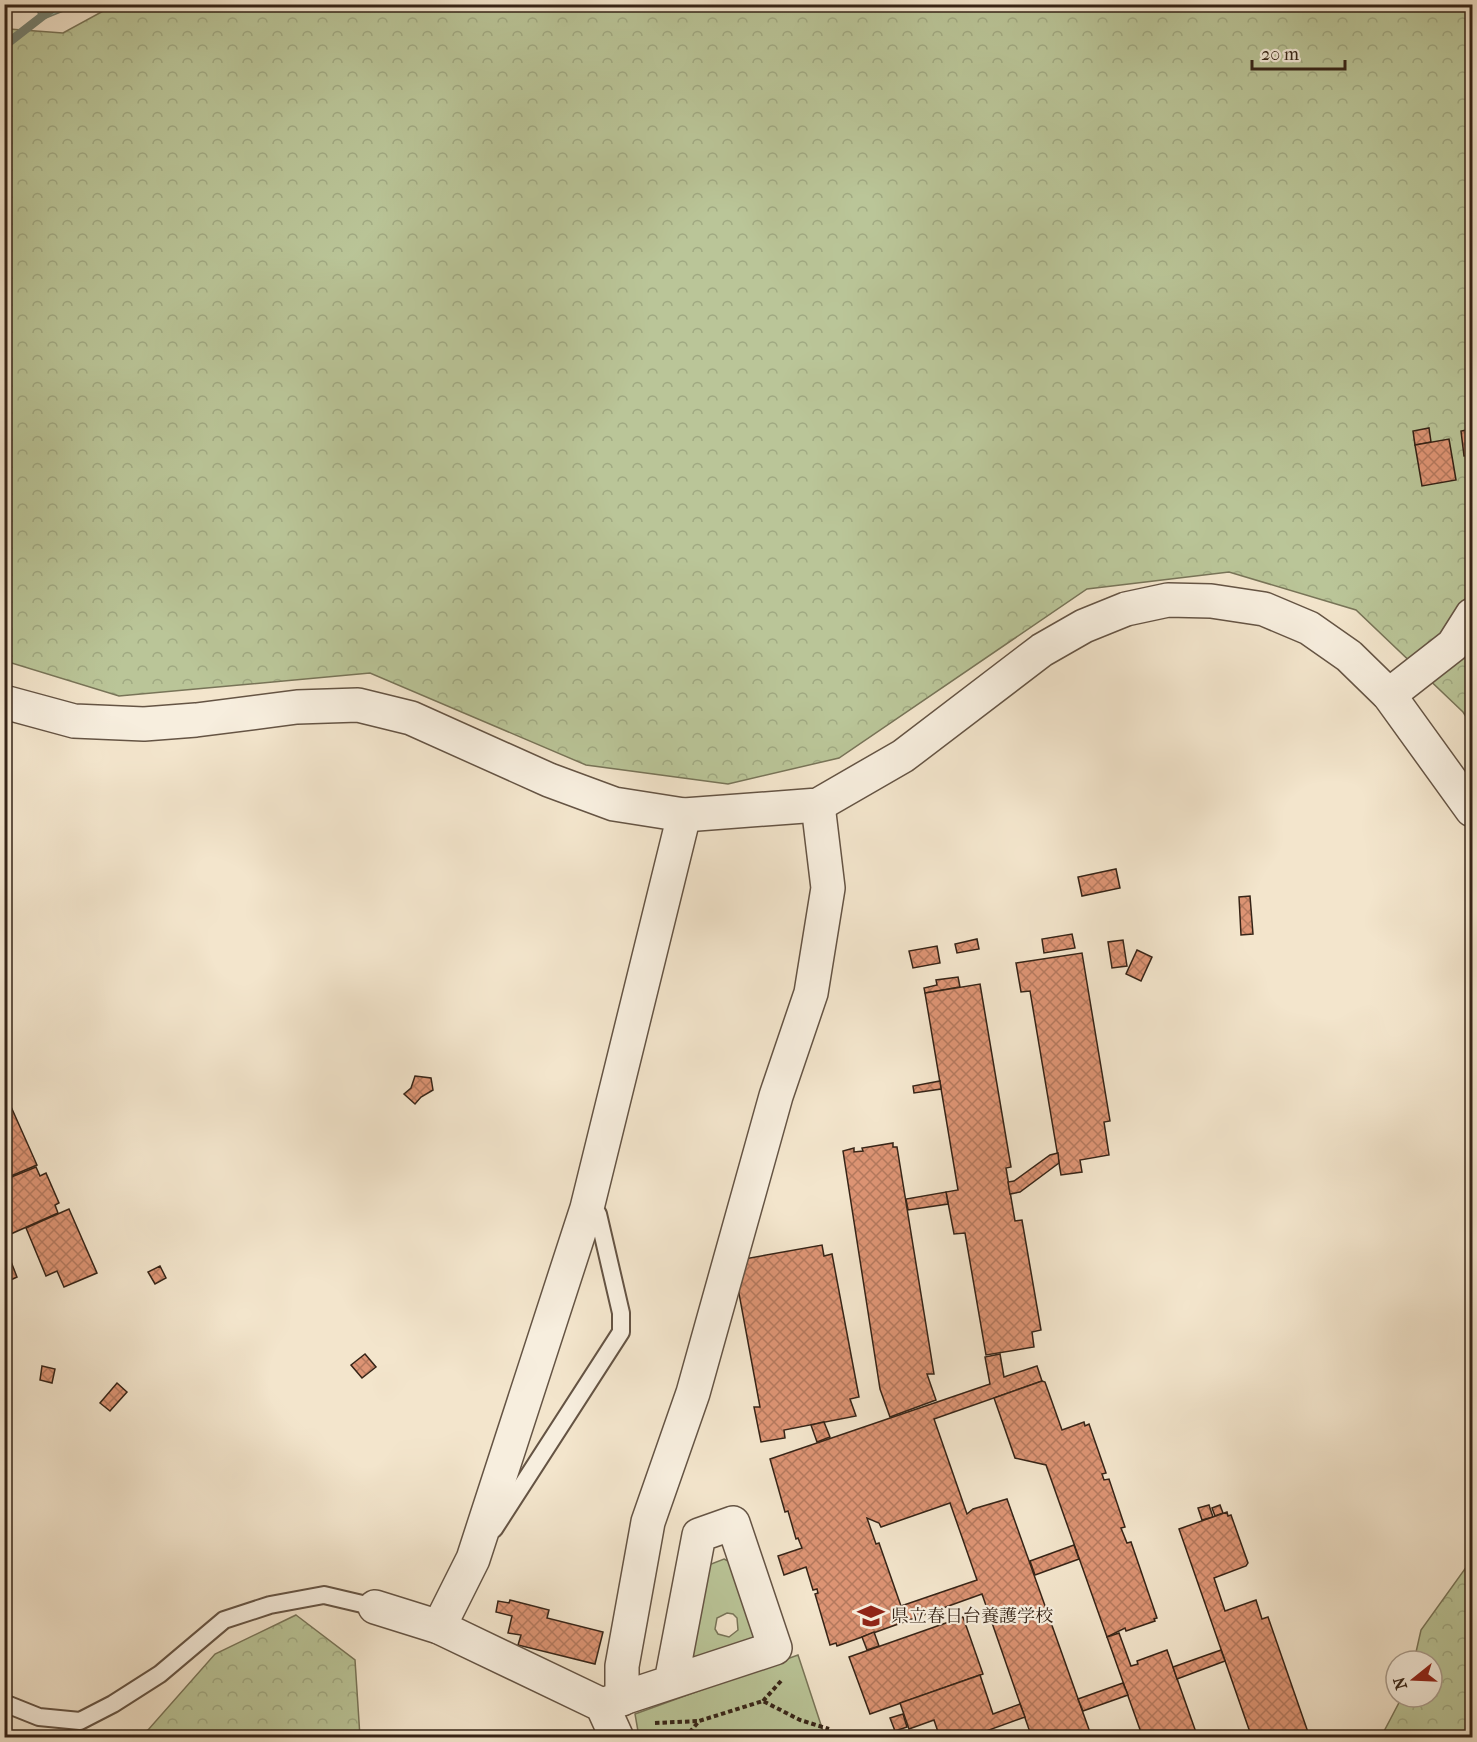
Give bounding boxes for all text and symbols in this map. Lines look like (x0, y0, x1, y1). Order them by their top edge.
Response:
scale bar (1252, 33, 1345, 71)
text: 20 m (1261, 44, 1299, 65)
school or university icon: 県立春日台養護学校 (856, 1601, 886, 1631)
place label: 県立春日台養護学校 (891, 1606, 1053, 1627)
north arrow (1384, 1649, 1444, 1709)
text: N (1389, 1674, 1411, 1692)

